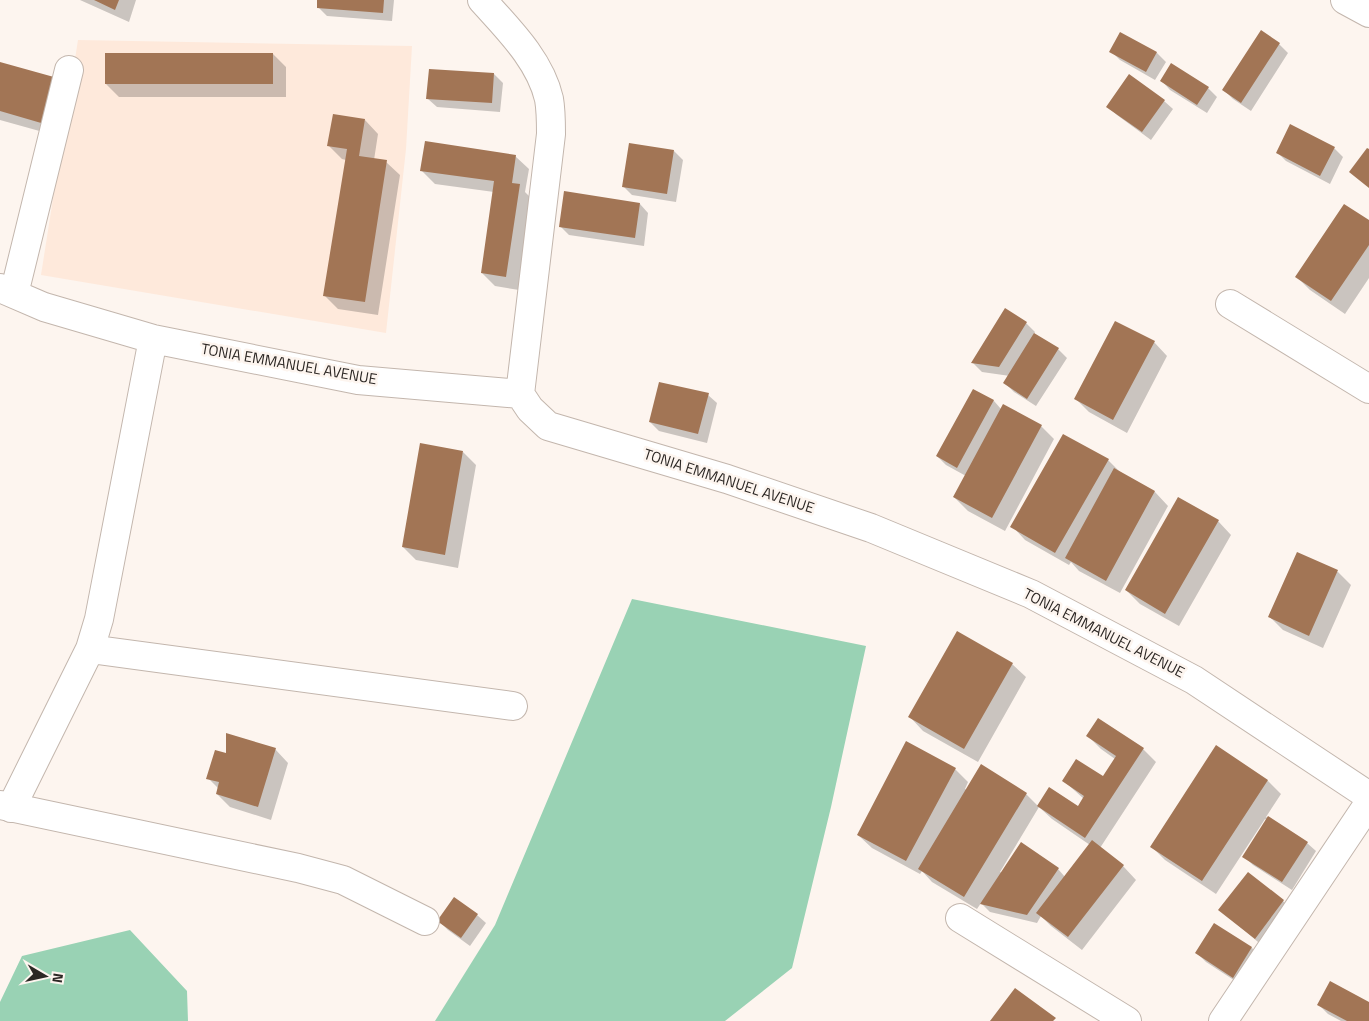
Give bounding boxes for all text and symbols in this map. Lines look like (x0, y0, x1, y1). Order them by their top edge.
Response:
street label: TONIA EMMANUEL AVENUE (199, 337, 379, 390)
street label: TONIA EMMANUEL AVENUE (641, 442, 817, 519)
street label: TONIA EMMANUEL AVENUE (1020, 582, 1189, 683)
north arrow (20, 951, 70, 1001)
text: N (47, 972, 69, 985)

